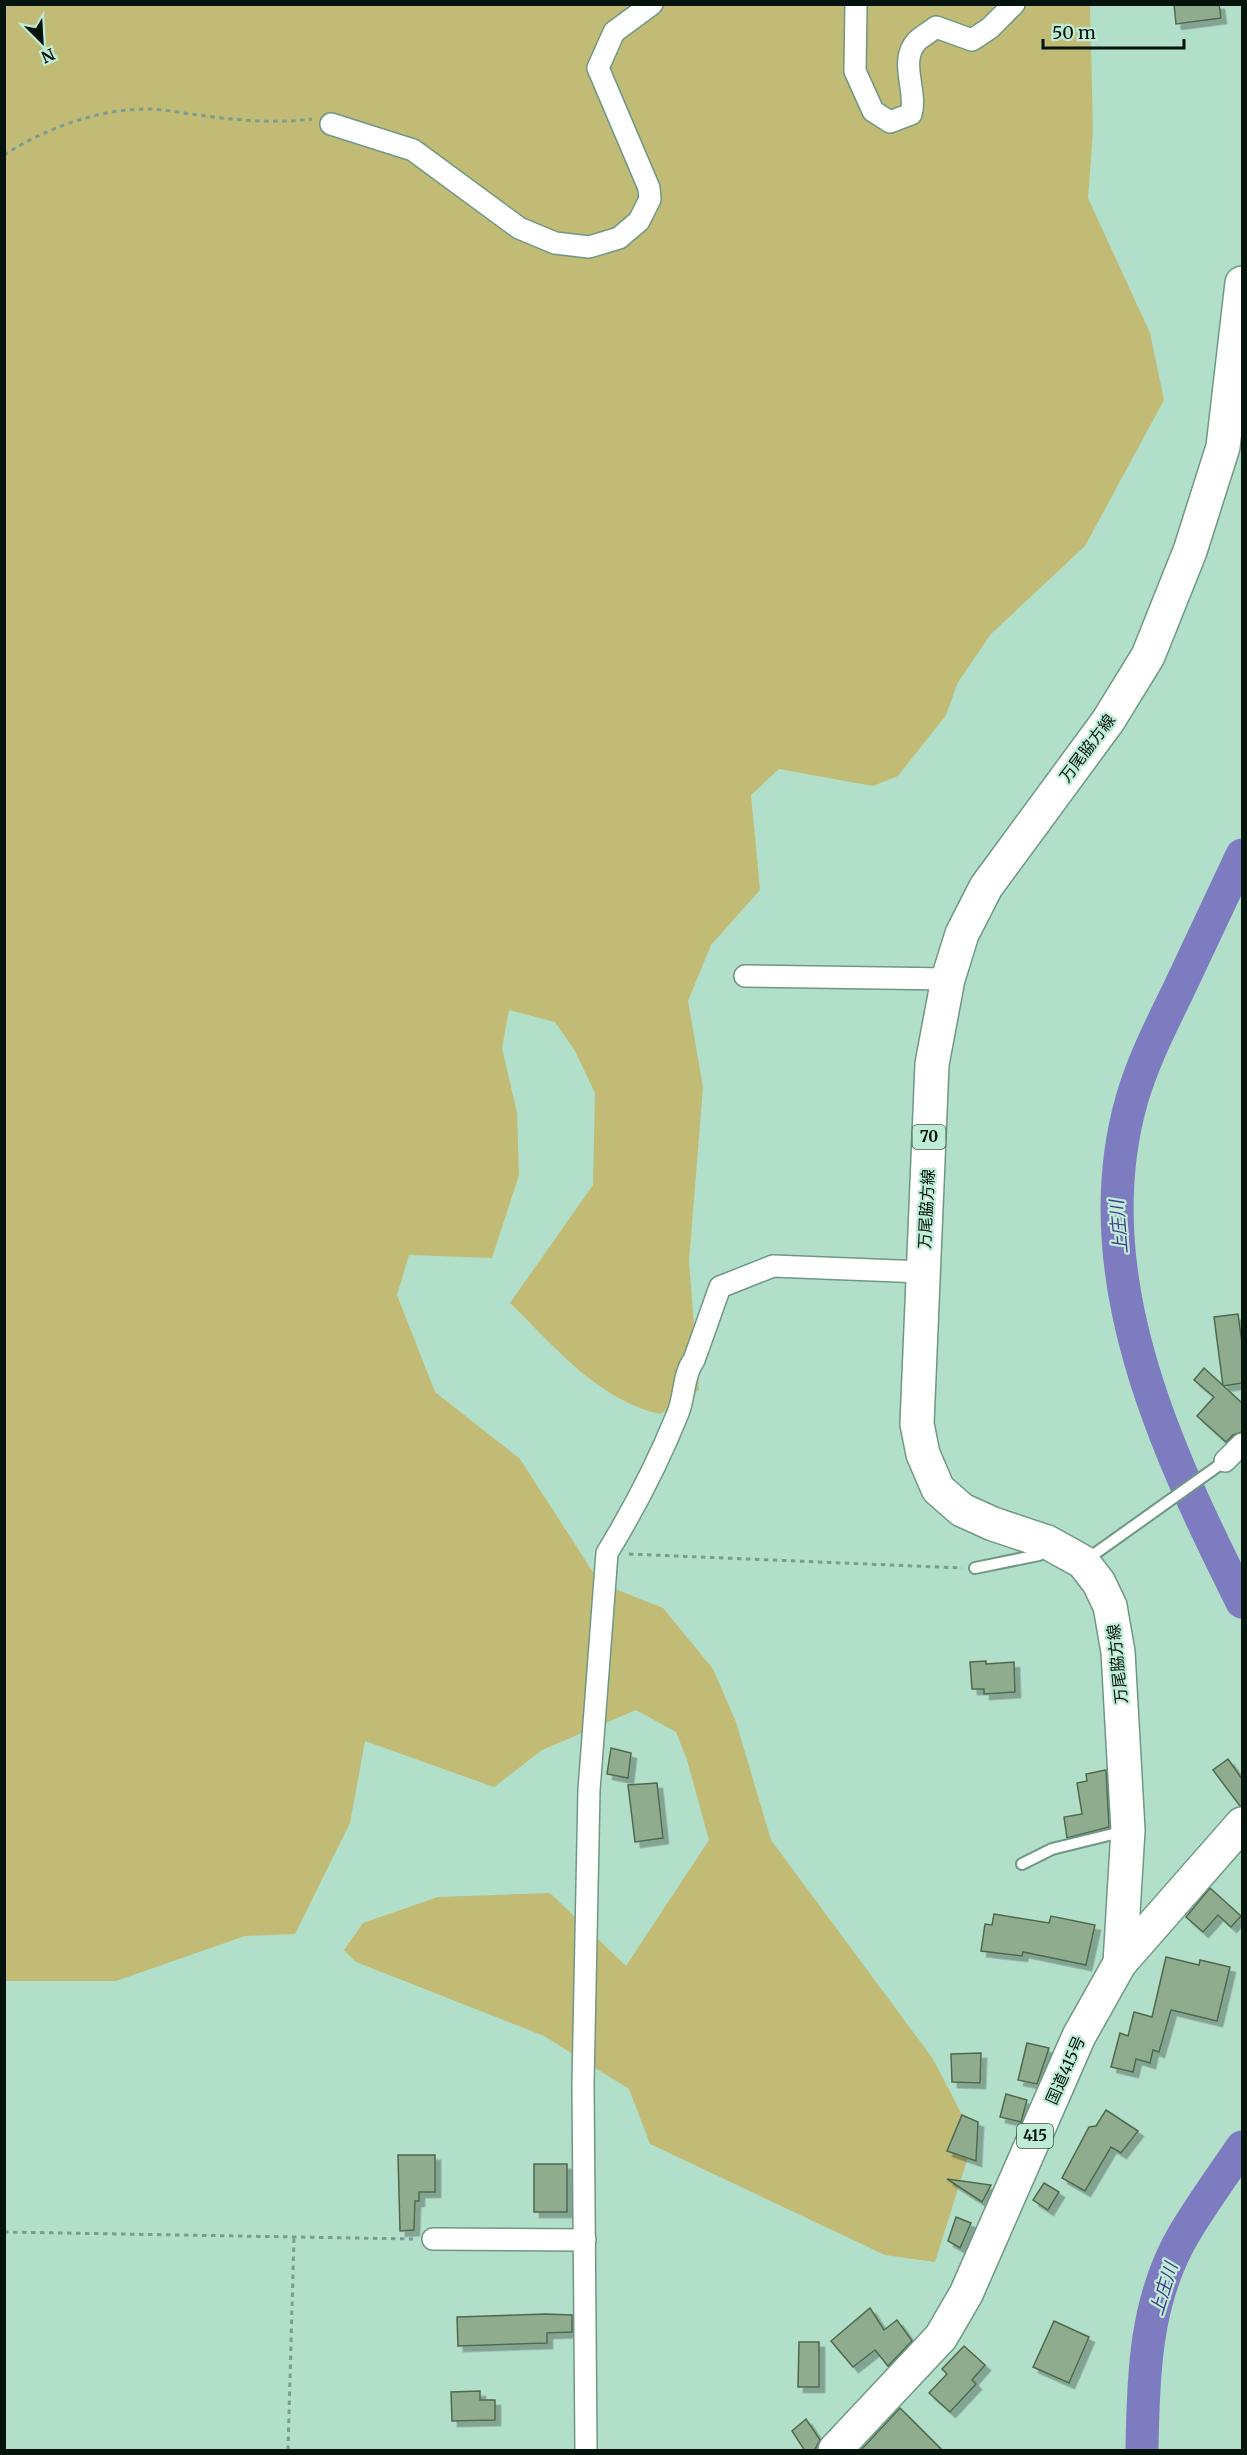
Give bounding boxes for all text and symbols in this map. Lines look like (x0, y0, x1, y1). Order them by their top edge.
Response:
north arrow (12, 12, 72, 72)
scale bar (1043, 12, 1184, 50)
text: 50 m (1052, 21, 1096, 44)
text: N (38, 44, 58, 68)
street label: 万尾脇方線 (1055, 710, 1119, 786)
road number: 70 (912, 1125, 946, 1149)
street label: 万尾脇方線 (914, 1169, 938, 1249)
water label: 上庄川 (1105, 1197, 1132, 1255)
street label: 万尾脇方線 (1103, 1623, 1131, 1705)
street label: 国道415号 (1041, 2033, 1089, 2107)
road number: 415 (1017, 2124, 1053, 2148)
water label: 上庄川 (1145, 2258, 1183, 2318)

